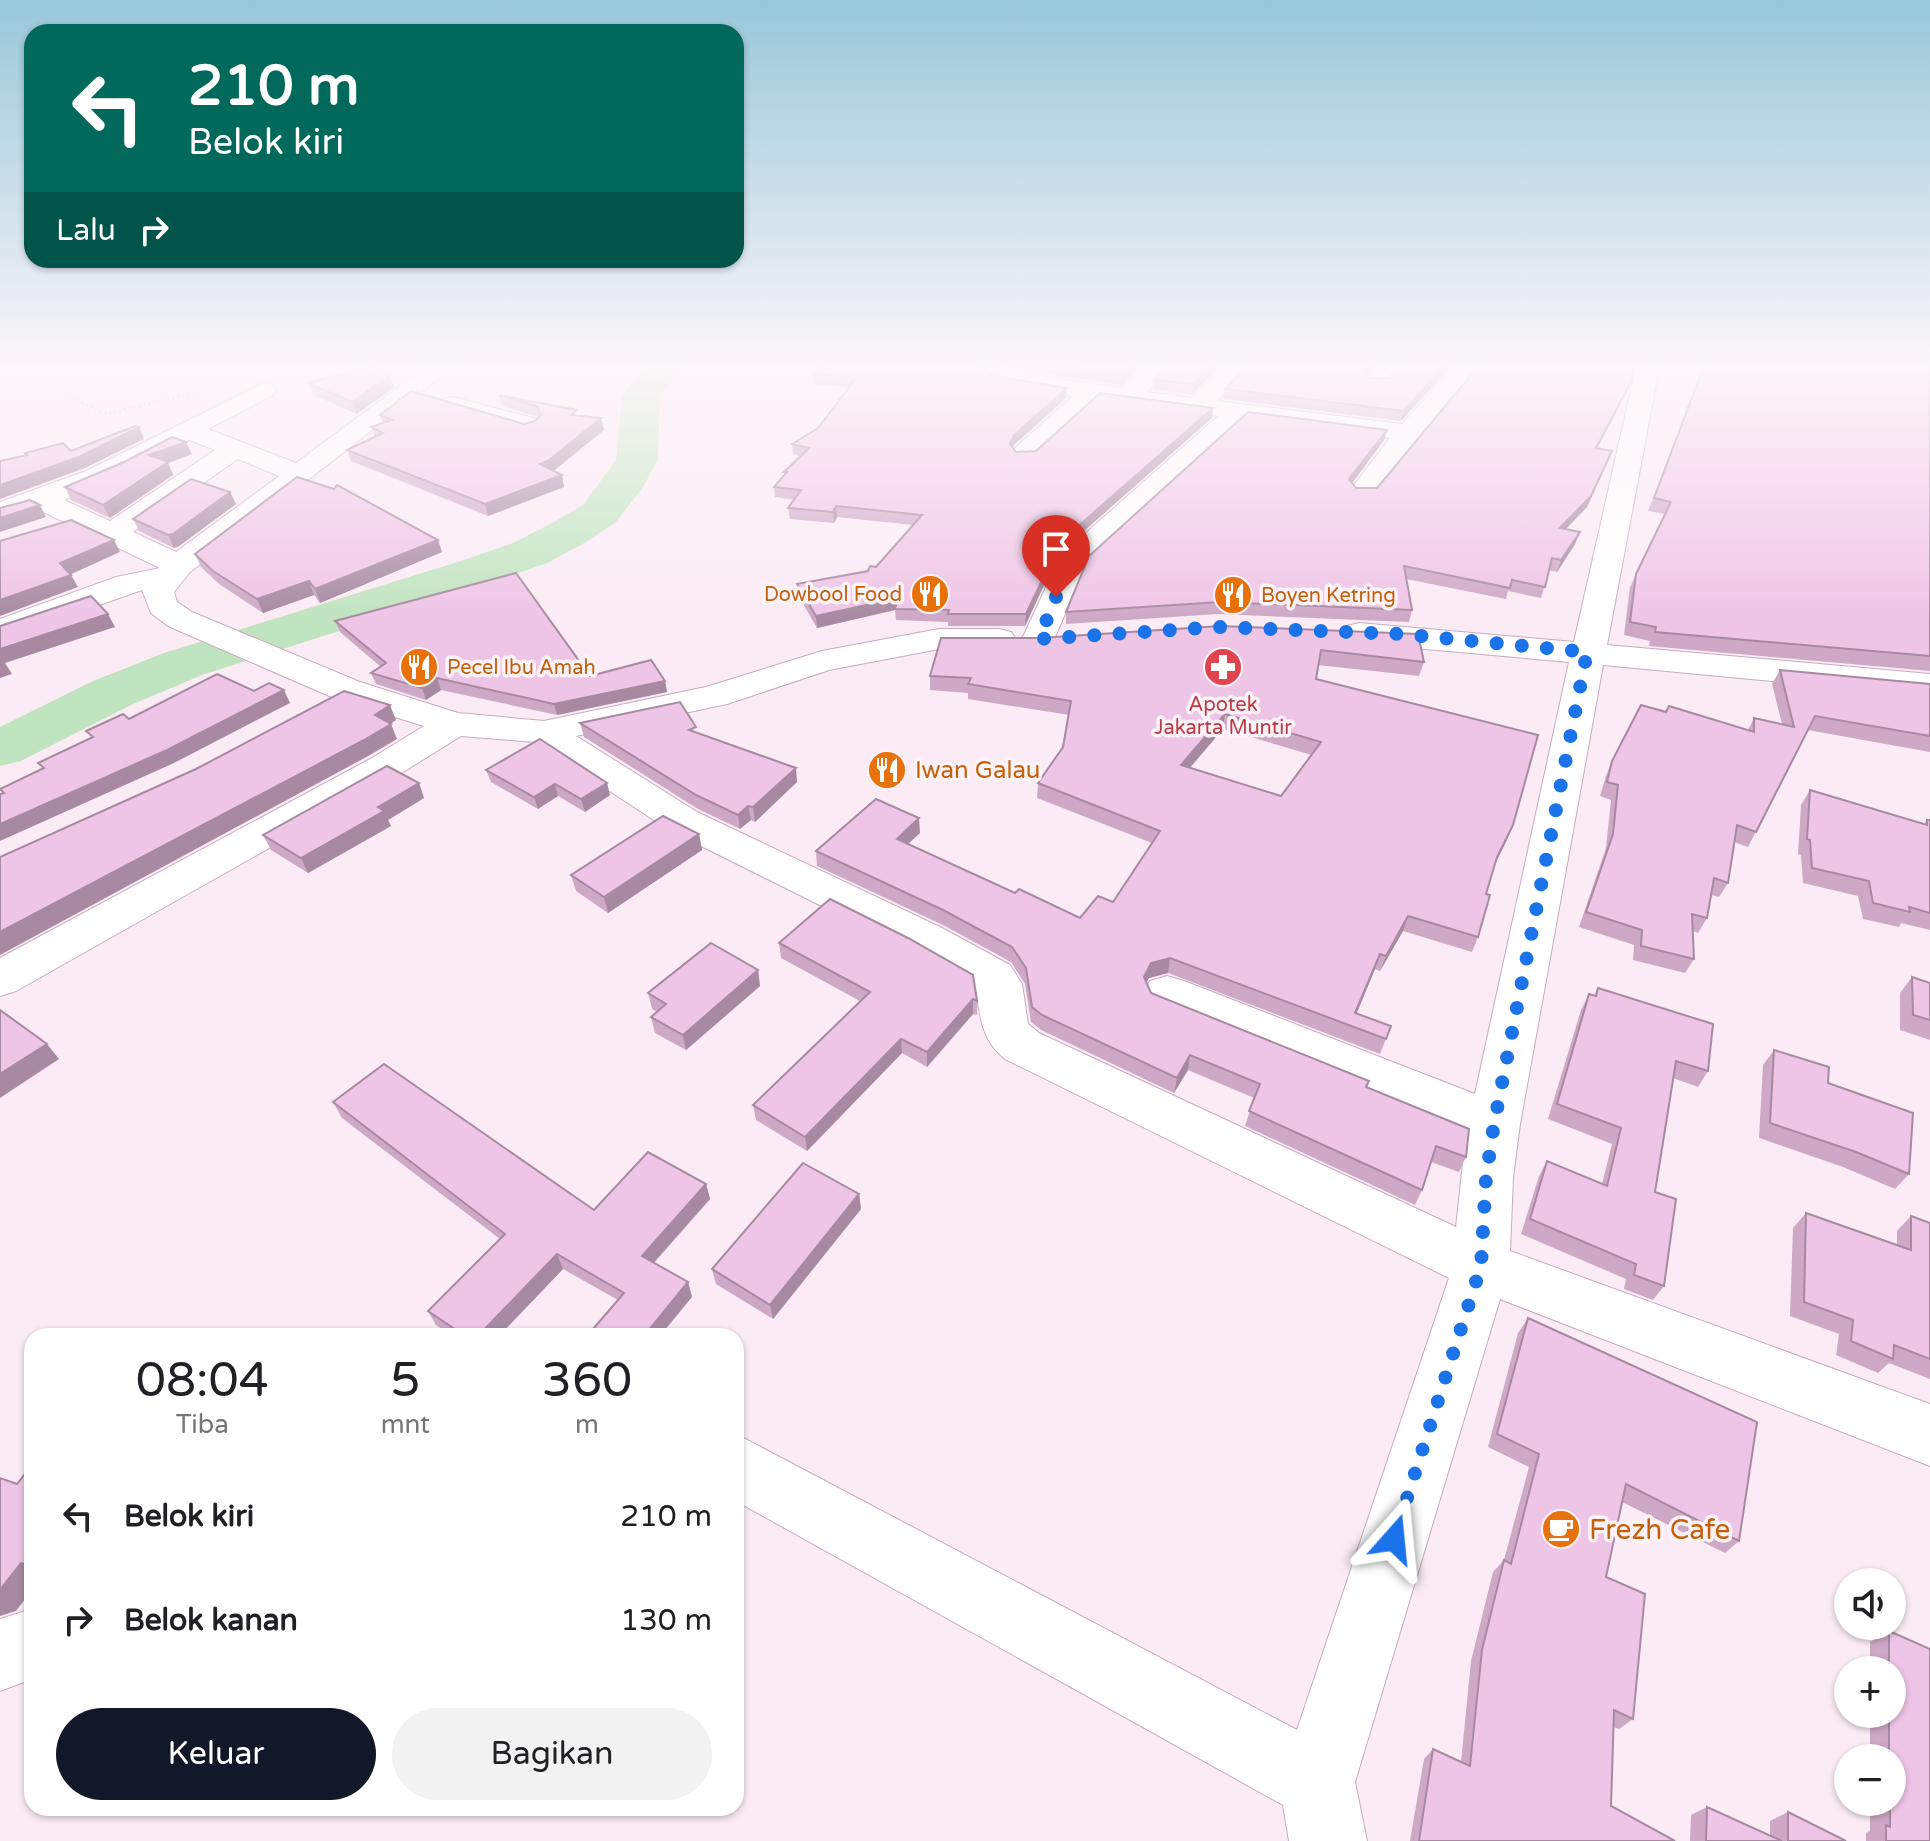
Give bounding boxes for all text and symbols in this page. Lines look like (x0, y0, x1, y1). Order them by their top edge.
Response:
text: 210 m (188, 53, 359, 120)
icon: left (56, 56, 160, 160)
text: Belok kiri (188, 121, 344, 164)
icon: right (132, 208, 176, 252)
text: Lalu (56, 212, 116, 249)
pin (1022, 515, 1090, 597)
icon: arrive (1034, 527, 1078, 571)
restaurant icon: Dowbool Food (909, 573, 951, 615)
restaurant icon: Boyen Ketring (1212, 574, 1254, 616)
place label: Dowbool Food (764, 583, 902, 607)
place label: Boyen Ketring (1261, 584, 1396, 608)
restaurant icon: Pecel Ibu Amah (398, 646, 440, 688)
pharmacy icon: Apotek Jakarta Muntir (1202, 646, 1244, 688)
place label: Pecel Ibu Amah (447, 656, 596, 680)
place label: Apotek Jakarta Muntir (1154, 693, 1292, 740)
restaurant icon: Iwan Galau (866, 749, 908, 791)
place label: Iwan Galau (915, 756, 1040, 785)
text: 08:04 (136, 1352, 269, 1410)
text: 5 (390, 1352, 420, 1410)
text: 360 (542, 1352, 632, 1410)
text: Tiba (176, 1409, 229, 1440)
text: mnt (381, 1409, 430, 1440)
text: m (575, 1409, 599, 1440)
icon: left (56, 1494, 100, 1538)
position arrow (1352, 1497, 1436, 1581)
text: Belok kiri (124, 1498, 254, 1535)
text: 210 m (620, 1498, 712, 1535)
cafe icon: Frezh Cafe (1540, 1508, 1582, 1550)
place label: Frezh Cafe (1589, 1513, 1730, 1547)
map controls (1834, 1568, 1906, 1816)
button: sound (1834, 1568, 1906, 1640)
icon: right (56, 1598, 100, 1642)
text: Belok kanan (124, 1602, 298, 1639)
text: 130 m (620, 1602, 712, 1639)
button: + (1834, 1656, 1906, 1728)
button: Keluar (56, 1708, 376, 1800)
button: Bagikan (392, 1708, 712, 1800)
button: − (1834, 1744, 1906, 1816)

